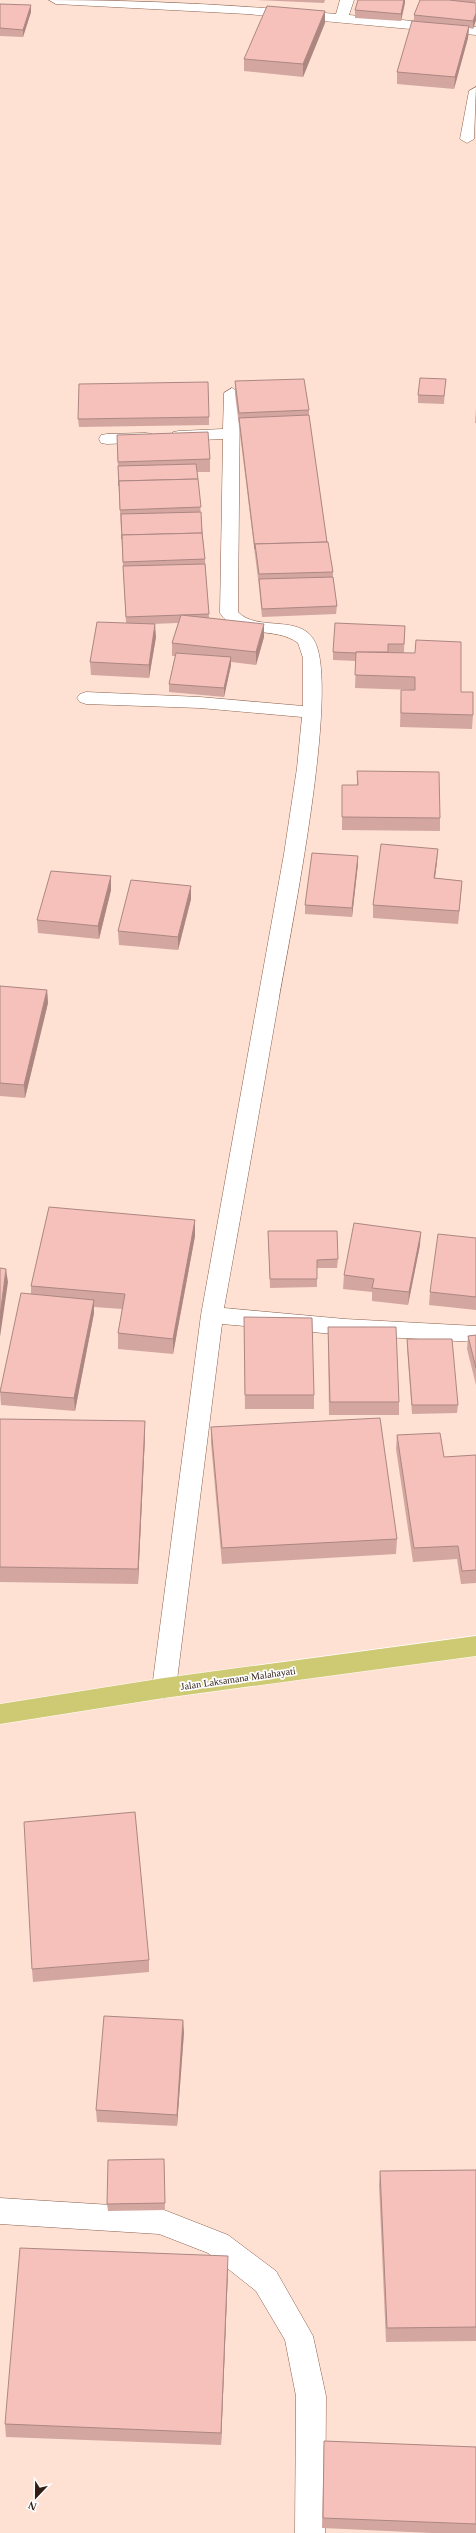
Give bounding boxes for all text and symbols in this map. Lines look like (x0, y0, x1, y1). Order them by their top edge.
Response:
street label: Jalan Laksamana Malahayati (180, 1665, 297, 1692)
north arrow (16, 2477, 56, 2517)
text: N (26, 2499, 38, 2513)

